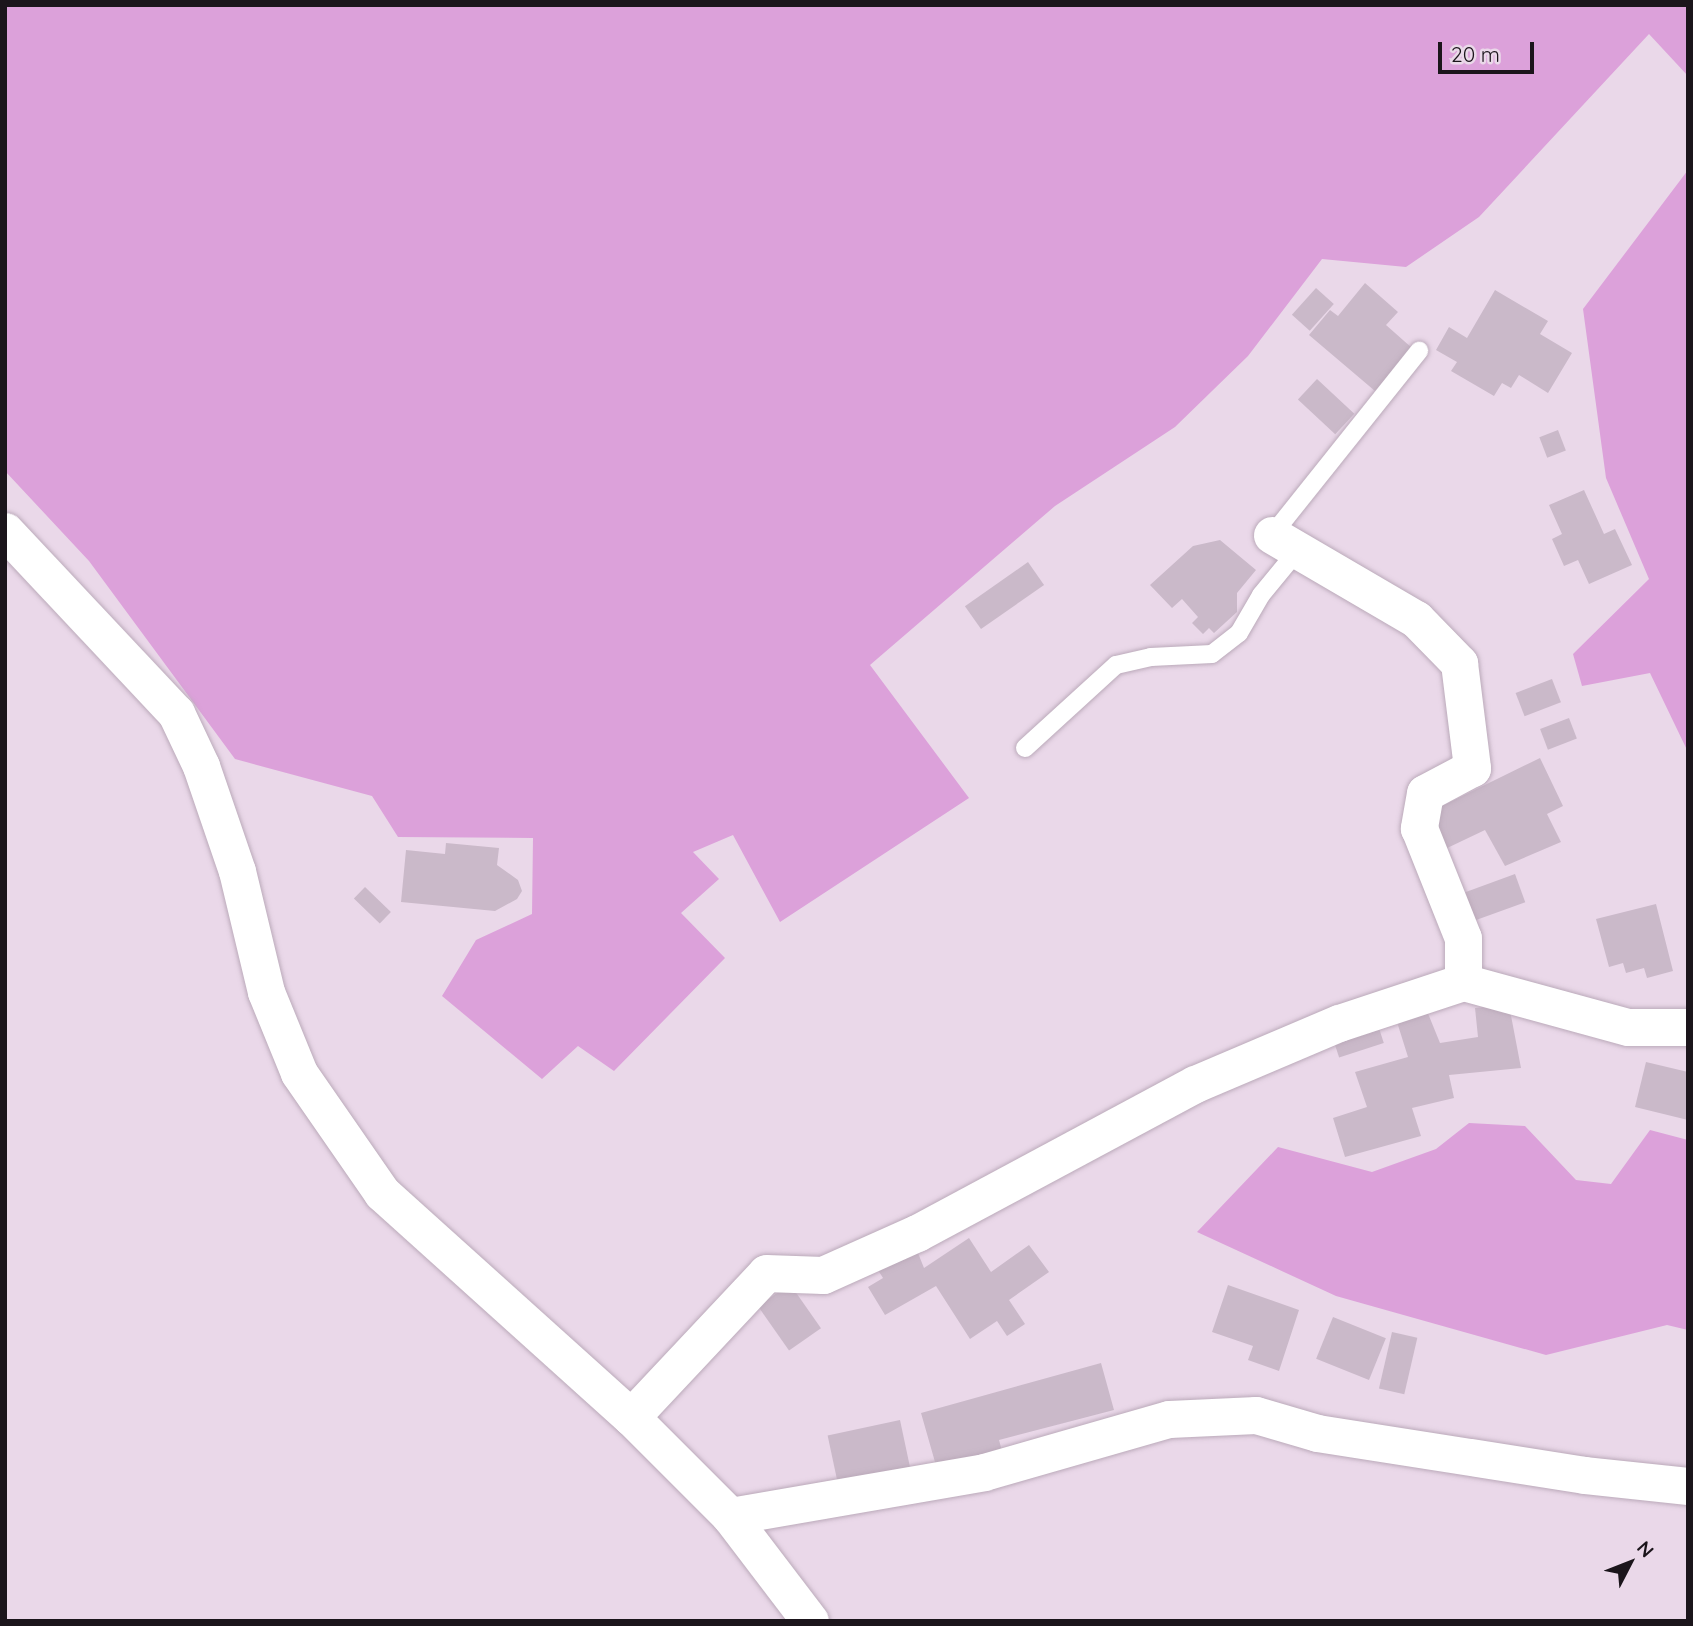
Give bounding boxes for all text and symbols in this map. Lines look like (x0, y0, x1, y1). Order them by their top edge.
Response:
scale bar (1441, 28, 1537, 72)
text: 20 m (1451, 41, 1500, 67)
north arrow (1595, 1528, 1665, 1598)
text: N (1632, 1536, 1659, 1562)

